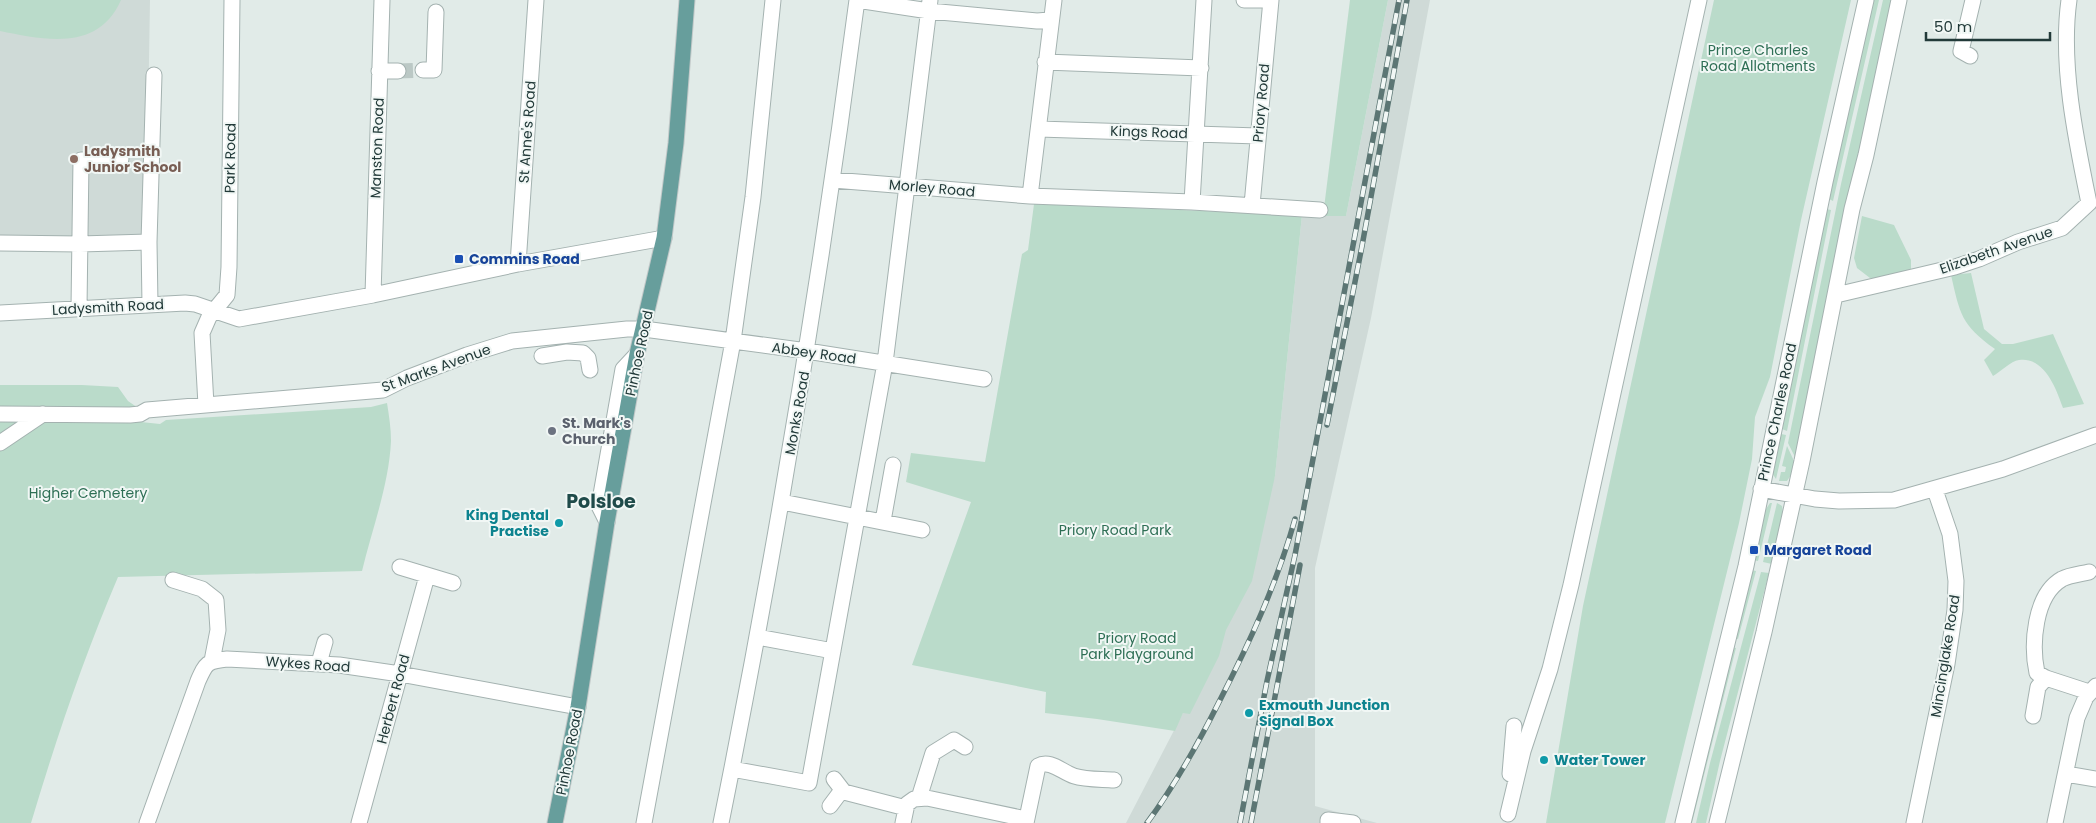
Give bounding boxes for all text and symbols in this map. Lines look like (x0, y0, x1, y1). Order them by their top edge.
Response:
scale bar (1926, 10, 2050, 42)
text: 50 m (1934, 16, 1972, 37)
park label: Prince Charles Road Allotments (1701, 40, 1815, 76)
street label: Priory Road (1248, 63, 1274, 143)
street label: St Anne's Road (513, 80, 541, 184)
street label: Manston Road (365, 97, 389, 199)
street label: Kings Road (1110, 121, 1188, 143)
street label: Park Road (219, 123, 241, 193)
place label: Ladysmith Junior School (84, 141, 181, 177)
marker: Ladysmith Junior School (68, 153, 80, 165)
street label: Morley Road (888, 174, 976, 202)
street label: Elizabeth Avenue (1937, 221, 2056, 279)
place label: Commins Road (469, 249, 580, 269)
marker: Commins Road (453, 253, 465, 265)
street label: Ladysmith Road (51, 294, 165, 320)
street label: Pinhoe Road (620, 308, 658, 398)
street label: Abbey Road (770, 337, 858, 369)
street label: St Marks Avenue (379, 339, 494, 397)
street label: Prince Charles Road (1753, 341, 1801, 483)
street label: Monks Road (780, 370, 814, 456)
place label: St. Mark's Church (562, 413, 631, 449)
marker: St. Mark's Church (546, 425, 558, 437)
park label: Higher Cemetery (29, 483, 147, 503)
district label: Polsloe (566, 488, 636, 515)
place label: King Dental Practise (466, 505, 549, 541)
marker: King Dental Practise (553, 517, 565, 529)
park label: Priory Road Park (1059, 520, 1172, 540)
place label: Margaret Road (1764, 540, 1872, 560)
marker: Margaret Road (1748, 544, 1760, 556)
street label: Mincinglake Road (1925, 593, 1965, 719)
park label: Priory Road Park Playground (1080, 628, 1194, 664)
street label: Wykes Road (265, 651, 351, 677)
street label: Herbert Road (371, 652, 415, 746)
place label: Exmouth Junction Signal Box (1259, 695, 1390, 731)
street label: Pinhoe Road (551, 707, 587, 797)
marker: Exmouth Junction Signal Box (1243, 707, 1255, 719)
place label: Water Tower (1554, 750, 1645, 770)
marker: Water Tower (1538, 754, 1550, 766)

